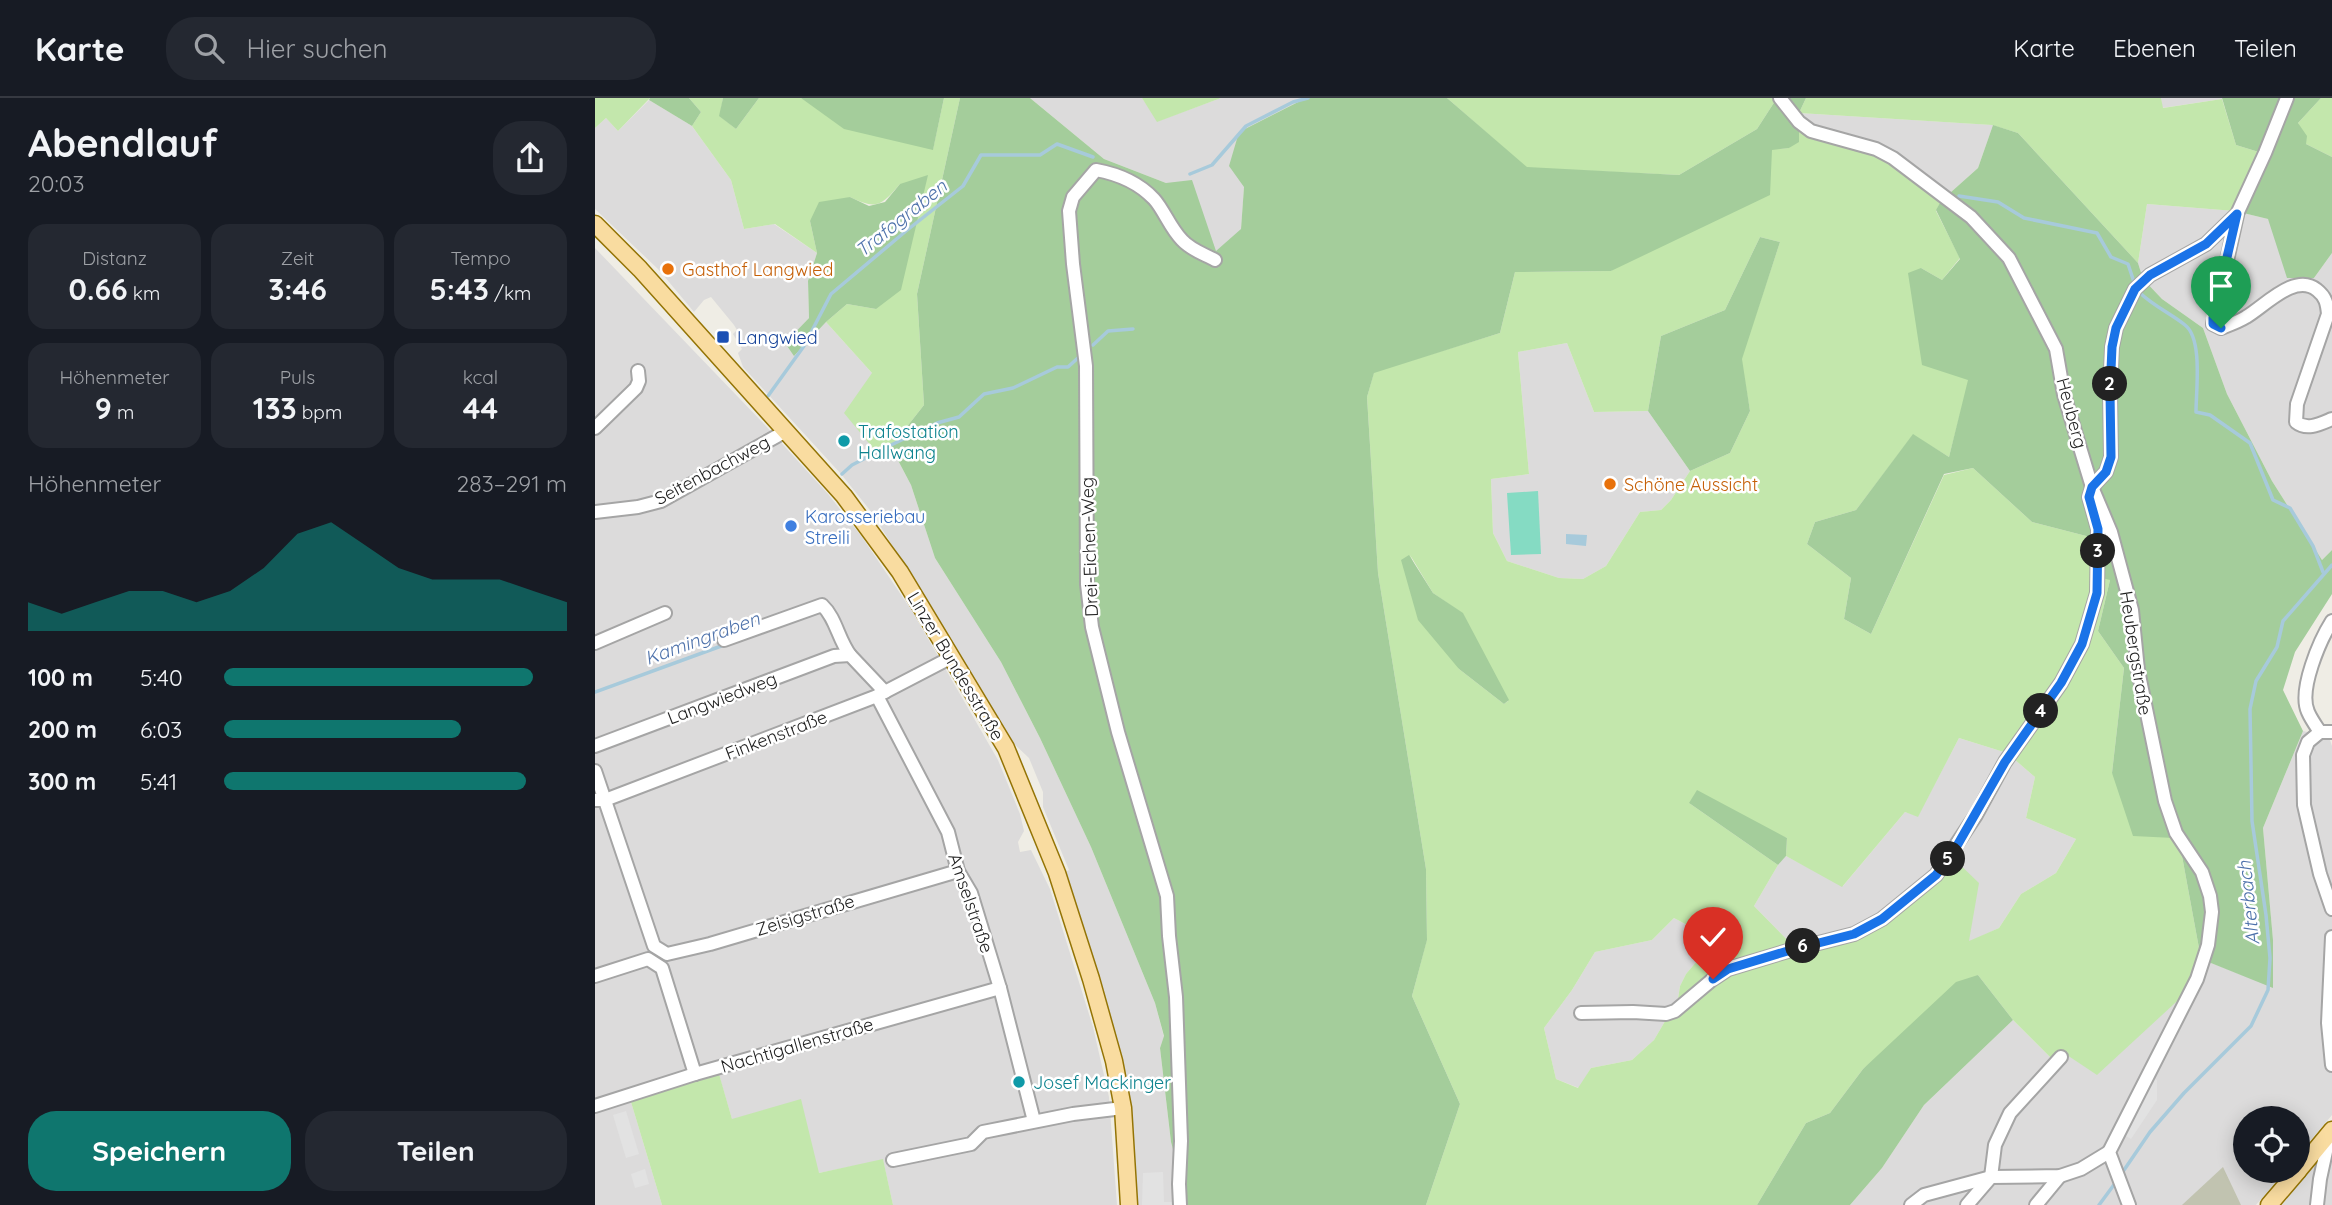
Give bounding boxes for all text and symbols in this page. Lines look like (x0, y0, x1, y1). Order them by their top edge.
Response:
search box (166, 17, 656, 80)
text: Karte (35, 28, 124, 69)
icon: search (190, 29, 228, 67)
text: Hier suchen (246, 32, 388, 65)
text: Karte (2013, 33, 2075, 63)
text: Ebenen (2113, 33, 2196, 63)
text: Teilen (2234, 33, 2297, 63)
text: Abendlauf (28, 119, 218, 167)
button: share (493, 121, 567, 195)
text: 20:03 (28, 169, 84, 198)
water label: Trafograben (851, 173, 952, 262)
text: Distanz (82, 246, 147, 270)
text: Zeit (281, 246, 314, 270)
text: Tempo (450, 246, 511, 270)
pin (2191, 256, 2251, 328)
place label: Gasthof Langwied (682, 258, 833, 281)
marker: Gasthof Langwied (660, 261, 676, 277)
icon: arrive (2202, 267, 2240, 305)
text: 0.66 (69, 270, 128, 308)
text: 3:46 (268, 270, 327, 308)
text: 5:43 (430, 270, 489, 308)
text: km (128, 281, 160, 305)
text: /km (489, 281, 531, 305)
place label: Langwied (737, 326, 818, 349)
marker: Langwied (715, 329, 731, 345)
text: Höhenmeter (59, 365, 170, 389)
text: Puls (280, 365, 315, 389)
text: kcal (463, 365, 498, 389)
pin: 2 (2093, 366, 2127, 402)
text: 2 (2104, 371, 2115, 395)
street label: Heuberg (2052, 375, 2092, 451)
text: 9 (95, 389, 112, 427)
text: 133 (253, 389, 297, 427)
text: 44 (463, 389, 498, 427)
text: m (112, 400, 134, 424)
text: bpm (297, 400, 342, 424)
place label: Trafostation Hallwang (858, 420, 959, 464)
street label: Seitenbachweg (651, 430, 773, 510)
marker: Trafostation Hallwang (836, 433, 852, 449)
text: Höhenmeter (28, 469, 161, 498)
text: 283–291 m (457, 469, 567, 498)
place label: Schöne Aussicht (1624, 473, 1758, 496)
marker: Schöne Aussicht (1602, 476, 1618, 492)
street label: Drei-Eichen-Weg (1075, 477, 1103, 617)
place label: Karosseriebau Streili (805, 505, 925, 549)
marker: Karosseriebau Streili (783, 518, 799, 534)
pin: 3 (2081, 533, 2115, 568)
text: 3 (2092, 538, 2103, 562)
street label: Linzer Bundesstraße (903, 587, 1009, 745)
street label: Heubergstraße (2115, 589, 2157, 717)
water label: Kamingraben (641, 606, 764, 670)
text: 100 m (28, 663, 93, 692)
text: 5:40 (140, 663, 183, 692)
street label: Langwiedweg (664, 667, 780, 729)
pin: 4 (2023, 694, 2059, 728)
text: 4 (2035, 698, 2046, 722)
street label: Finkenstraße (722, 705, 830, 765)
text: 200 m (28, 715, 97, 744)
text: 6:03 (140, 715, 182, 744)
text: 300 m (28, 767, 96, 796)
text: 5:41 (140, 767, 177, 796)
pin: 5 (1931, 842, 1965, 876)
text: 5 (1942, 846, 1953, 870)
street label: Amselstraße (943, 850, 999, 956)
water label: Alterbach (2232, 858, 2264, 946)
street label: Zeisigstraße (753, 889, 857, 941)
pin (1683, 907, 1743, 979)
icon: check (1694, 918, 1732, 956)
pin: 6 (1785, 928, 1821, 964)
text: 6 (1797, 933, 1808, 957)
street label: Nachtigallenstraße (718, 1012, 876, 1078)
place label: Josef Mackinger (1033, 1071, 1171, 1094)
marker: Josef Mackinger (1011, 1074, 1027, 1090)
map controls (2233, 1106, 2310, 1183)
button: locate (2233, 1106, 2310, 1183)
button: Speichern (28, 1111, 291, 1191)
button: Teilen (305, 1111, 567, 1191)

